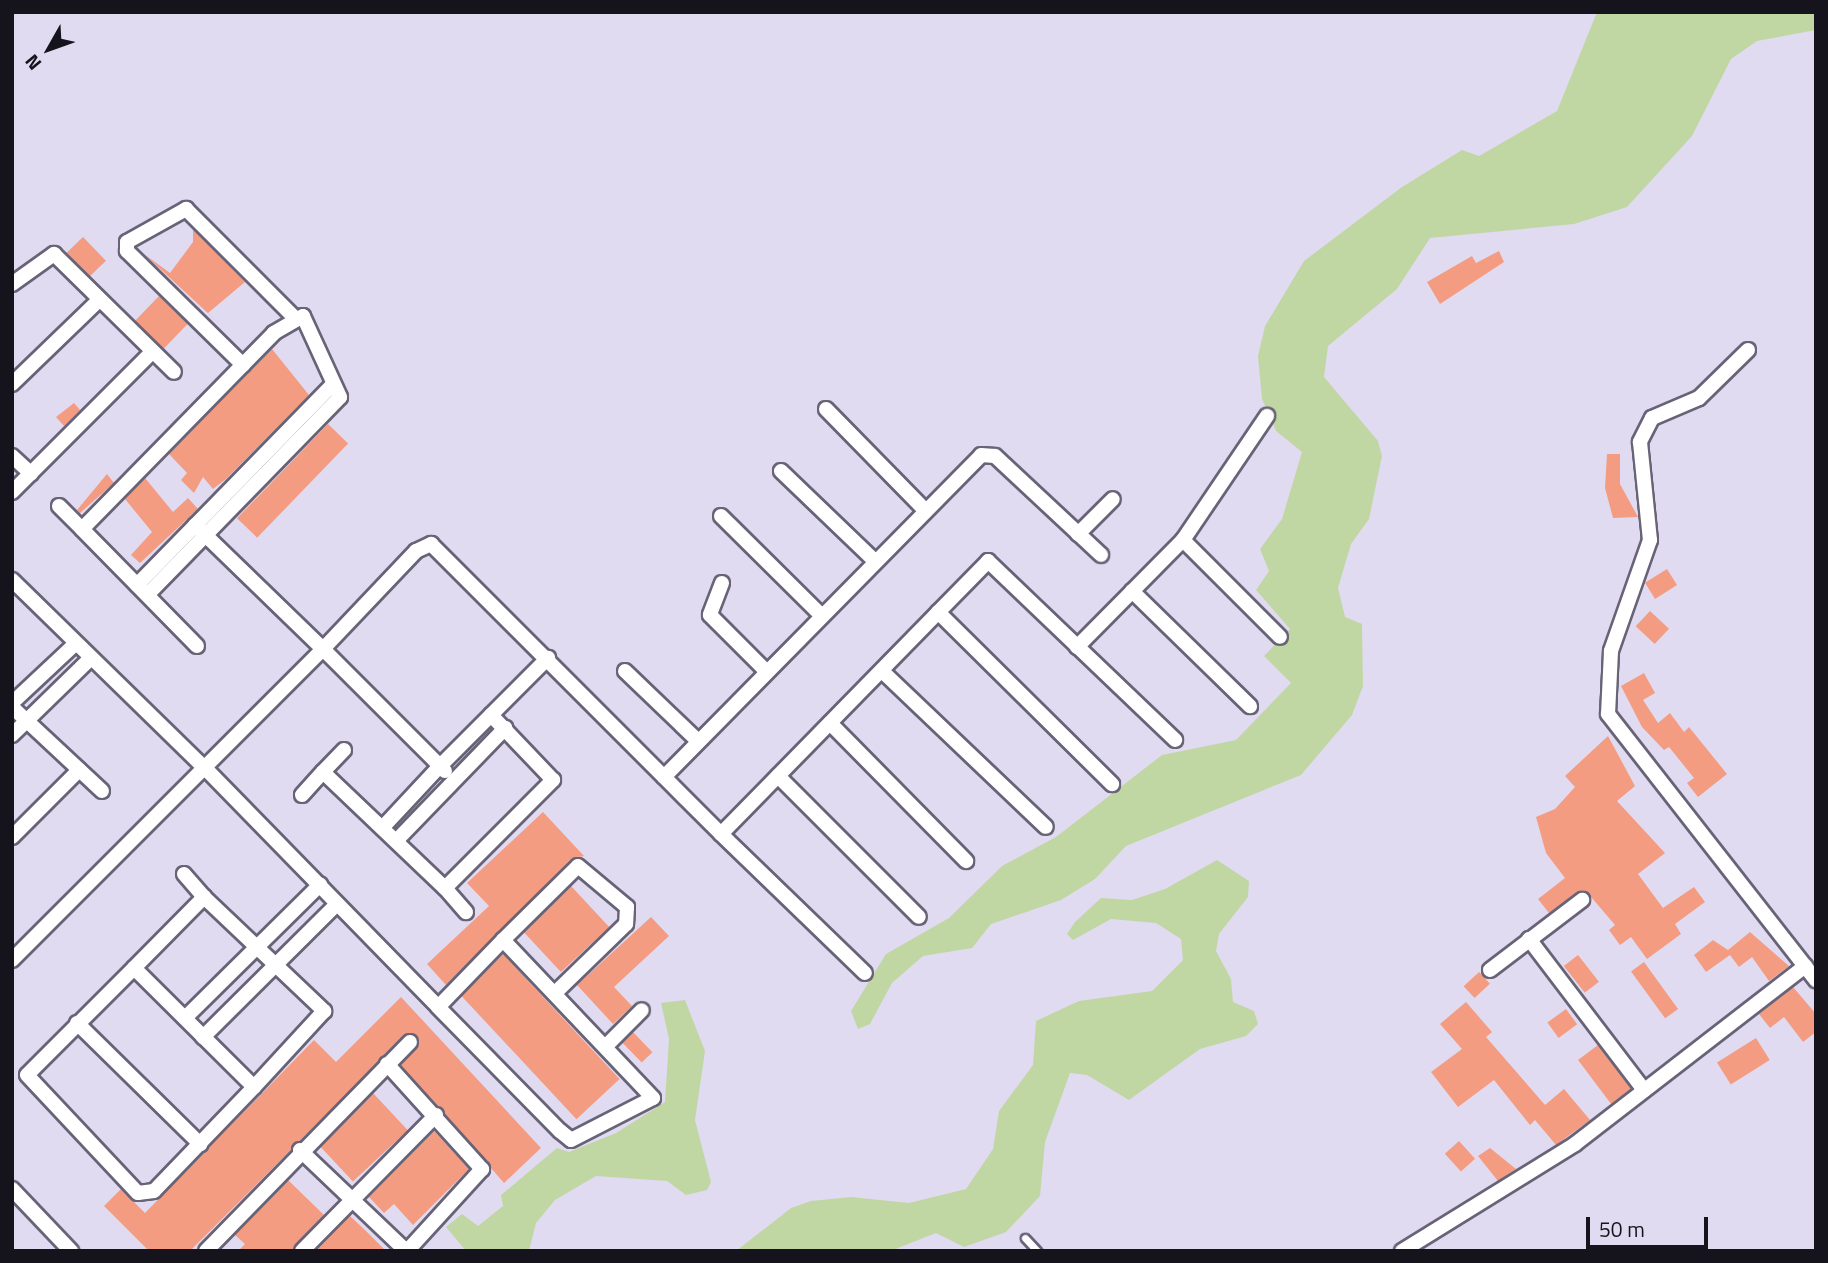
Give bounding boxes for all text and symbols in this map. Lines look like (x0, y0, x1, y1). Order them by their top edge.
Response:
north arrow (14, 14, 84, 84)
text: N (17, 48, 48, 77)
scale bar (1590, 1204, 1713, 1248)
text: 50 m (1599, 1213, 1645, 1245)

